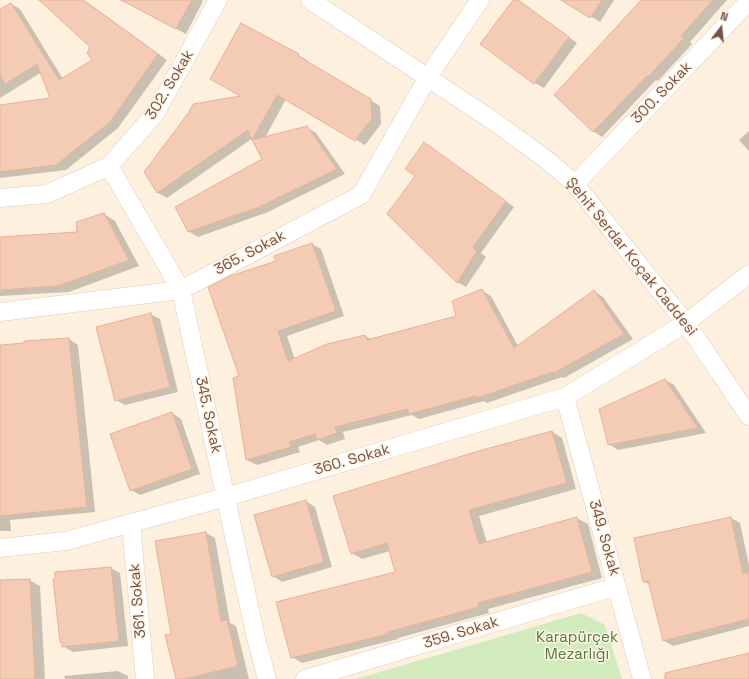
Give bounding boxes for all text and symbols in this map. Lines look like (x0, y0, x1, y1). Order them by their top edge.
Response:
north arrow (701, 8, 741, 48)
text: N (719, 9, 730, 24)
street label: 302. Sokak (142, 47, 198, 123)
street label: 300. Sokak (628, 58, 696, 128)
street label: Şehit Serdar Koçak Caddesi (562, 174, 700, 340)
street label: 365. Sokak (211, 227, 289, 279)
street label: 345. Sokak (191, 375, 225, 455)
street label: 360. Sokak (312, 441, 392, 479)
street label: 349. Sokak (585, 498, 623, 578)
street label: 361. Sokak (126, 563, 150, 639)
street label: 359. Sokak (421, 613, 501, 653)
park label: Karapürçek Mezarlığı (536, 629, 618, 664)

